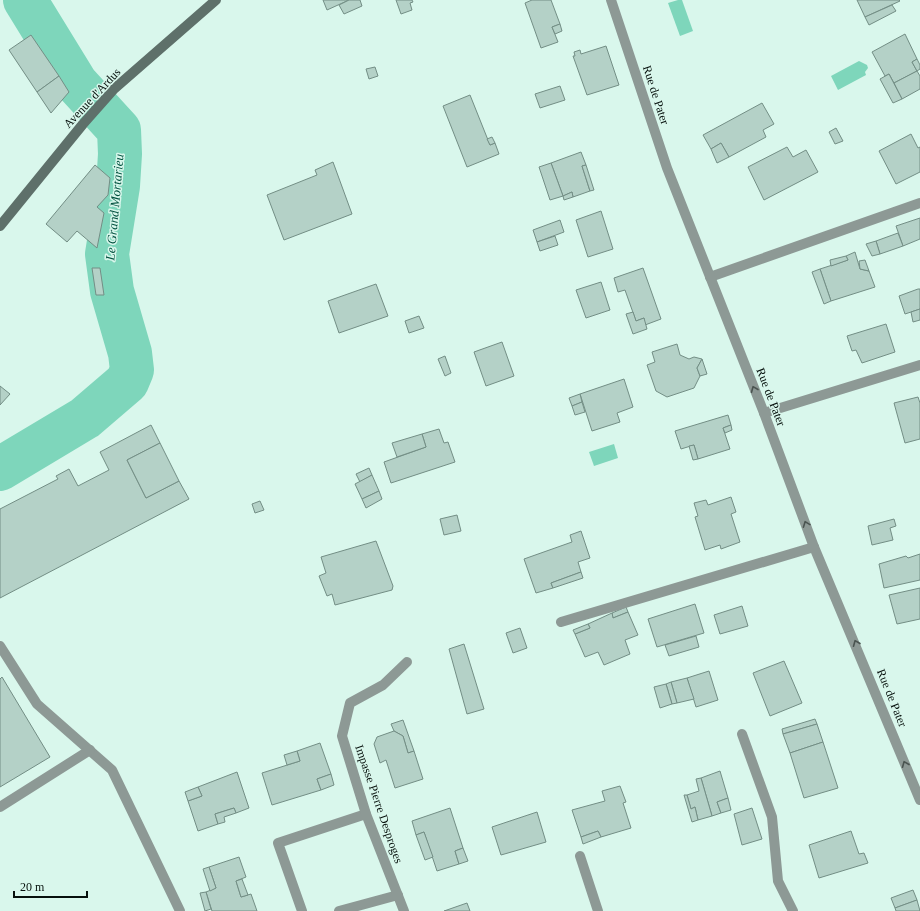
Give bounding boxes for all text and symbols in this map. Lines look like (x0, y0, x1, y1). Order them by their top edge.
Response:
street label: Rue de Pater (640, 64, 672, 126)
street label: Avenue d'Ardus (61, 65, 124, 131)
water label: Le Grand Mortarieu (102, 153, 127, 262)
street label: Rue de Pater (753, 366, 789, 428)
one-way arrow (751, 385, 759, 392)
one-way arrow (802, 520, 810, 527)
one-way arrow (853, 640, 861, 648)
street label: Rue de Pater (874, 667, 910, 729)
street label: Impasse Pierre Desproges (352, 743, 406, 866)
one-way arrow (902, 760, 910, 767)
scale bar (14, 873, 87, 899)
text: 20 m (20, 880, 45, 894)

